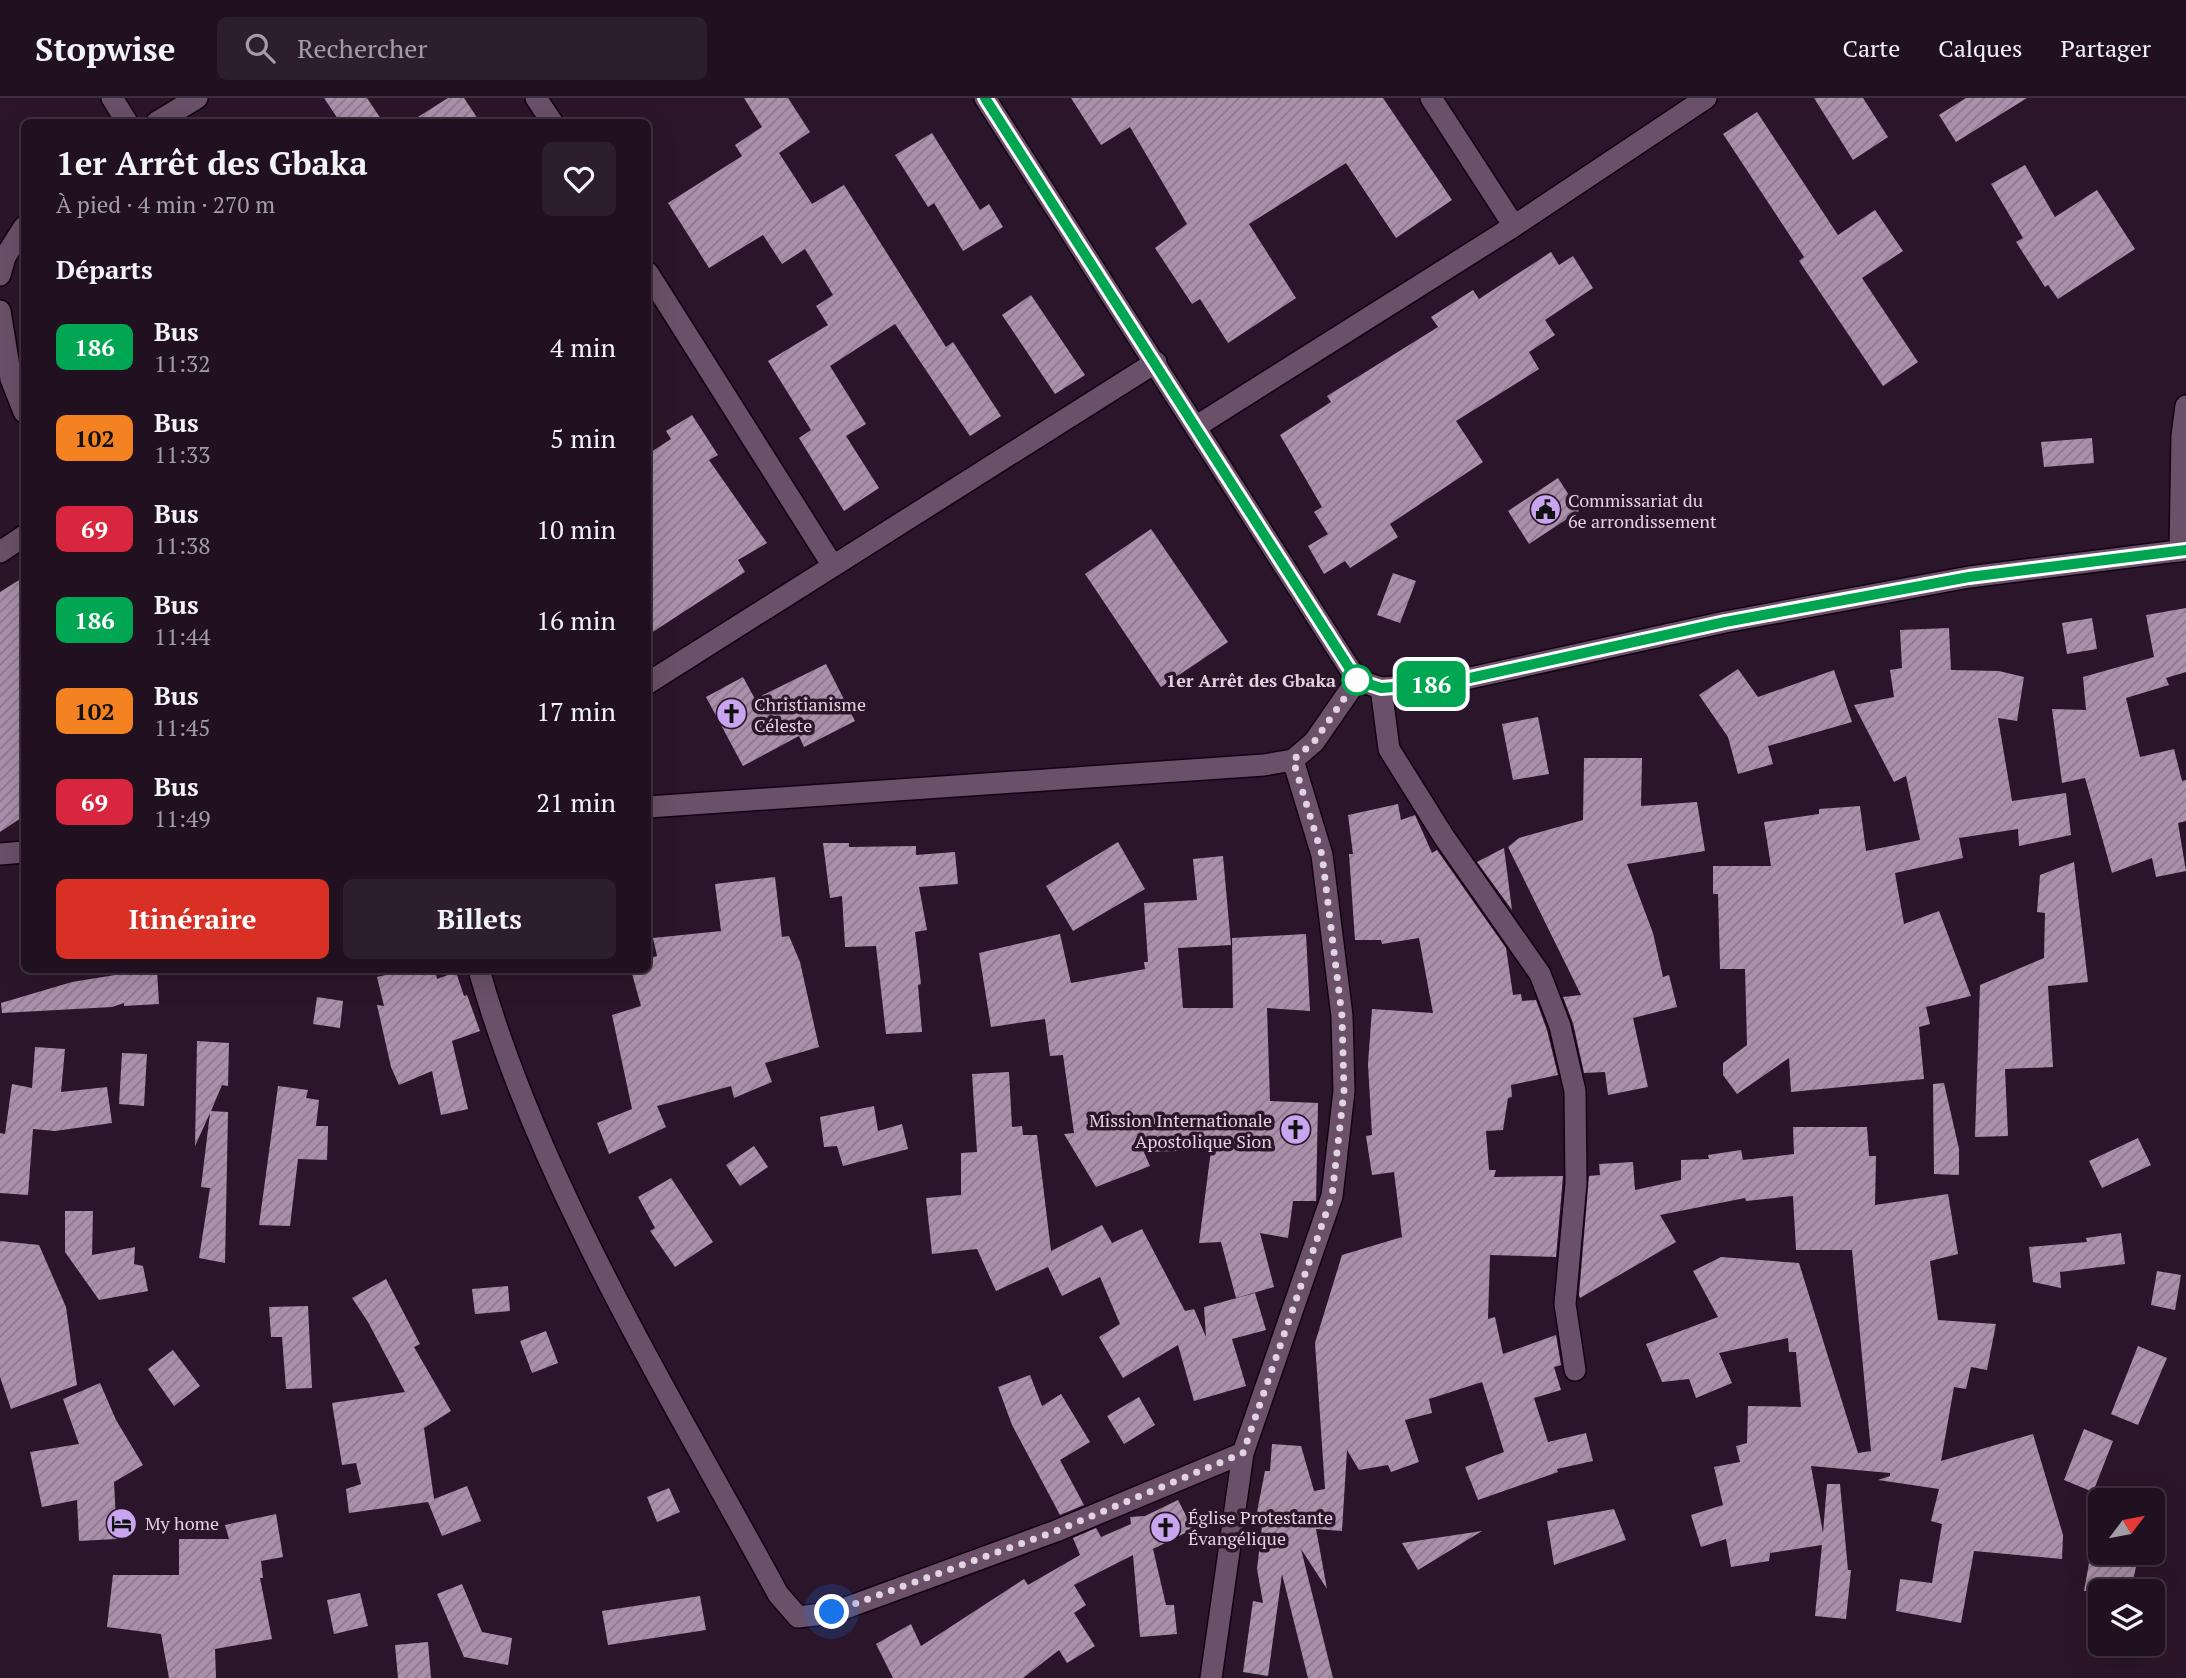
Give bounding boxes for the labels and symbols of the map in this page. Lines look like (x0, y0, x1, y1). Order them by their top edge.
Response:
place label: Commissariat du 6e arrondissement (1568, 488, 1717, 533)
public building icon: Commissariat du 6e arrondissement (1528, 493, 1562, 527)
line badge: 186 (1391, 661, 1471, 707)
marker: 1er Arrêt des Gbaka (1342, 665, 1372, 695)
place label: 1er Arrêt des Gbaka (1166, 668, 1336, 692)
place label: Christianisme Céleste (754, 692, 866, 737)
church icon: Christianisme Céleste (714, 697, 748, 731)
place label: Mission Internationale Apostolique Sion (1089, 1108, 1272, 1153)
church icon: Mission Internationale Apostolique Sion (1278, 1113, 1312, 1147)
north arrow (2088, 1488, 2165, 1564)
place label: Église Protestante Évangélique (1188, 1505, 1333, 1550)
hotel icon: My home (105, 1506, 139, 1540)
church icon: Église Protestante Évangélique (1148, 1510, 1182, 1544)
place label: My home (145, 1511, 219, 1535)
your location (814, 1594, 849, 1629)

